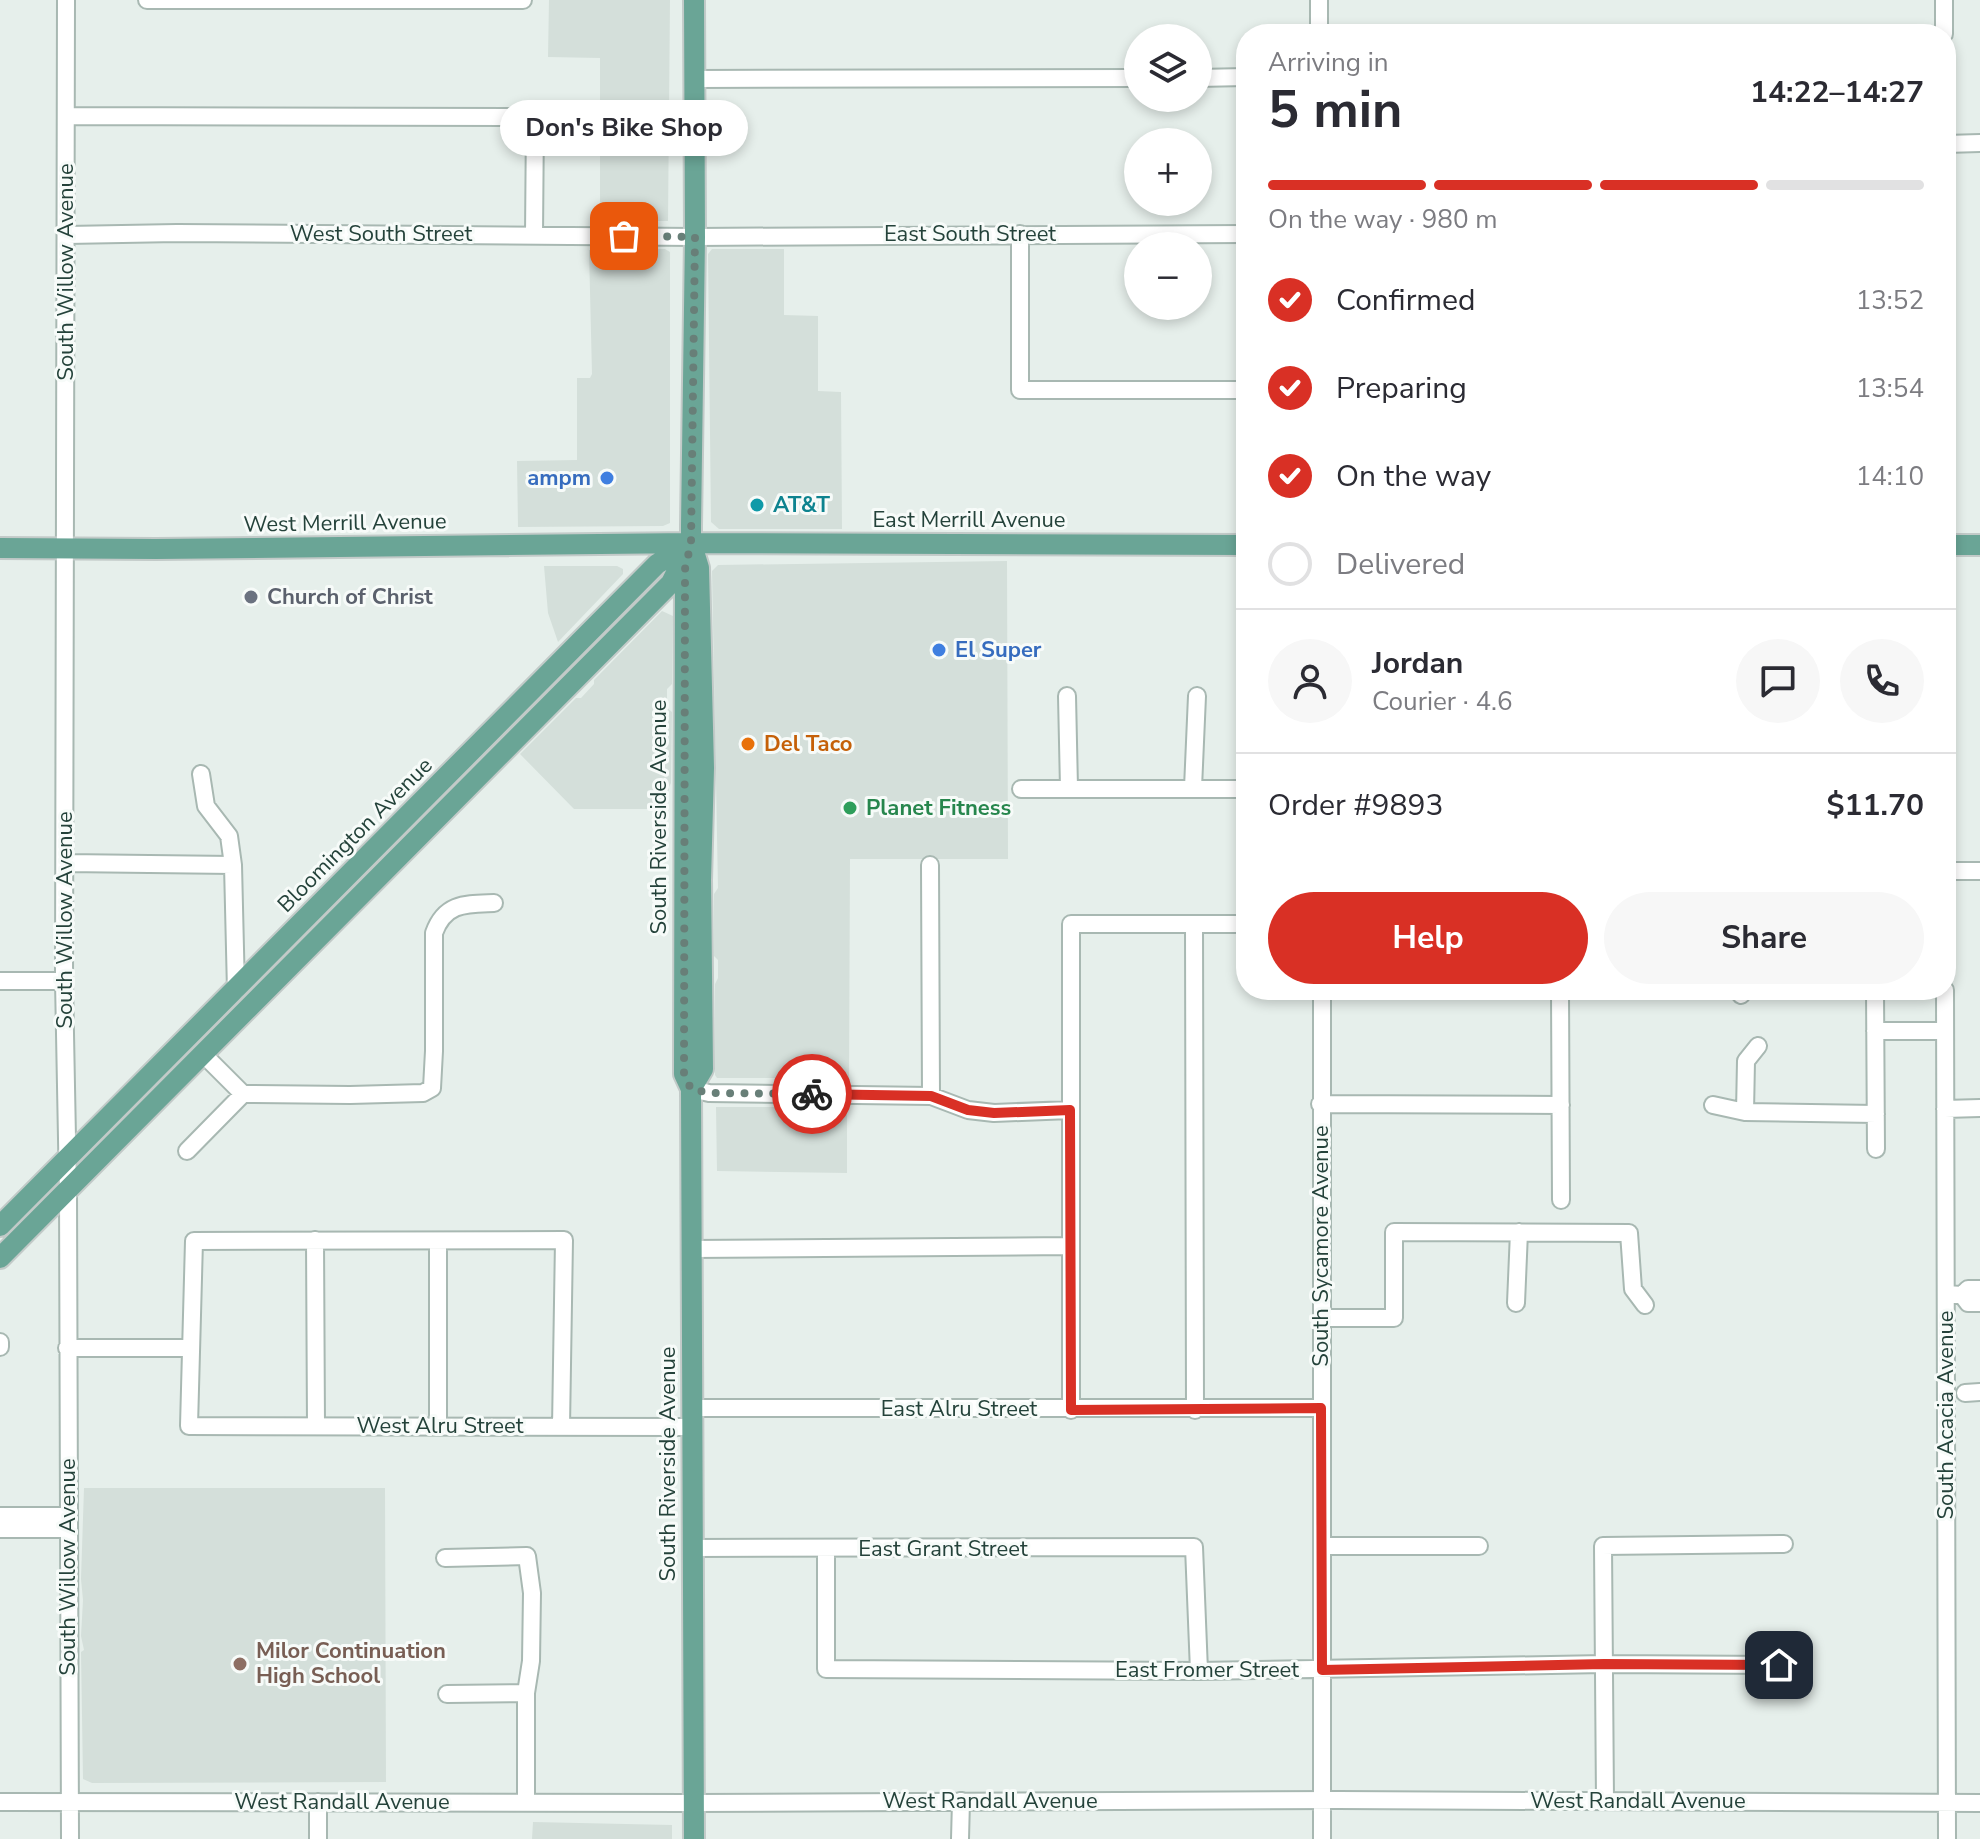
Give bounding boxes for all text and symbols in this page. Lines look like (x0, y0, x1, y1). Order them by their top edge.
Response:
map controls (1124, 24, 1212, 320)
button: layers (1124, 24, 1212, 112)
text: Arriving in (1268, 45, 1389, 80)
text: 14:22–14:27 (1750, 72, 1924, 113)
text: 5 min (1268, 74, 1403, 145)
callout: Don's Bike Shop (500, 100, 748, 156)
text: Don's Bike Shop (525, 110, 723, 145)
button: + (1124, 128, 1212, 216)
street label: South Willow Avenue (51, 163, 81, 381)
pin (590, 202, 658, 270)
text: On the way · 980 m (1268, 202, 1497, 237)
icon: bag (602, 214, 646, 258)
street label: West South Street (290, 219, 473, 249)
street label: East South Street (884, 219, 1056, 249)
button: − (1124, 232, 1212, 320)
icon: check (1268, 278, 1312, 322)
text: Confirmed (1336, 280, 1476, 321)
text: 13:52 (1856, 283, 1924, 318)
icon: check (1268, 366, 1312, 410)
text: Preparing (1336, 368, 1467, 409)
text: 13:54 (1856, 371, 1924, 406)
icon: check (1268, 454, 1312, 498)
text: On the way (1336, 456, 1491, 497)
text: 14:10 (1856, 459, 1924, 494)
place label: ampm (527, 463, 591, 493)
marker: ampm (598, 469, 616, 487)
place label: AT&T (773, 490, 830, 520)
marker: AT&T (748, 496, 766, 514)
street label: East Merrill Avenue (872, 505, 1066, 535)
street label: West Merrill Avenue (243, 506, 447, 540)
text: Delivered (1336, 544, 1465, 585)
place label: Church of Christ (267, 582, 433, 612)
marker: Church of Christ (242, 588, 260, 606)
place label: El Super (955, 635, 1042, 665)
button: person (1268, 639, 1352, 723)
button: chat (1736, 639, 1820, 723)
button: phone (1840, 639, 1924, 723)
marker: El Super (930, 641, 948, 659)
text: Jordan (1372, 643, 1463, 684)
text: Courier · 4.6 (1372, 684, 1513, 719)
street label: South Riverside Avenue (644, 699, 674, 935)
place label: Del Taco (764, 729, 852, 759)
marker: Del Taco (739, 735, 757, 753)
street label: Bloomington Avenue (271, 751, 439, 919)
text: Order #9893 (1268, 785, 1443, 826)
text: $11.70 (1827, 785, 1924, 826)
place label: Planet Fitness (866, 793, 1011, 823)
marker: Planet Fitness (841, 799, 859, 817)
street label: South Willow Avenue (50, 811, 80, 1029)
button: Help (1268, 892, 1588, 984)
button: Share (1604, 892, 1924, 984)
courier (772, 1054, 852, 1134)
icon: bike (790, 1072, 834, 1116)
street label: South Sycamore Avenue (1306, 1125, 1336, 1367)
street label: South Acacia Avenue (1931, 1310, 1961, 1520)
street label: South Riverside Avenue (653, 1346, 683, 1582)
street label: East Alru Street (881, 1394, 1038, 1424)
street label: West Alru Street (357, 1411, 524, 1441)
street label: South Willow Avenue (53, 1458, 83, 1676)
street label: East Grant Street (858, 1534, 1028, 1564)
pin (1745, 1631, 1813, 1699)
place label: Milor Continuation High School (256, 1636, 446, 1691)
icon: home (1757, 1643, 1801, 1687)
marker: Milor Continuation High School (231, 1655, 249, 1673)
street label: East Fromer Street (1115, 1655, 1299, 1685)
street label: West Randall Avenue (882, 1786, 1098, 1816)
street label: West Randall Avenue (1530, 1786, 1746, 1816)
street label: West Randall Avenue (234, 1787, 450, 1817)

